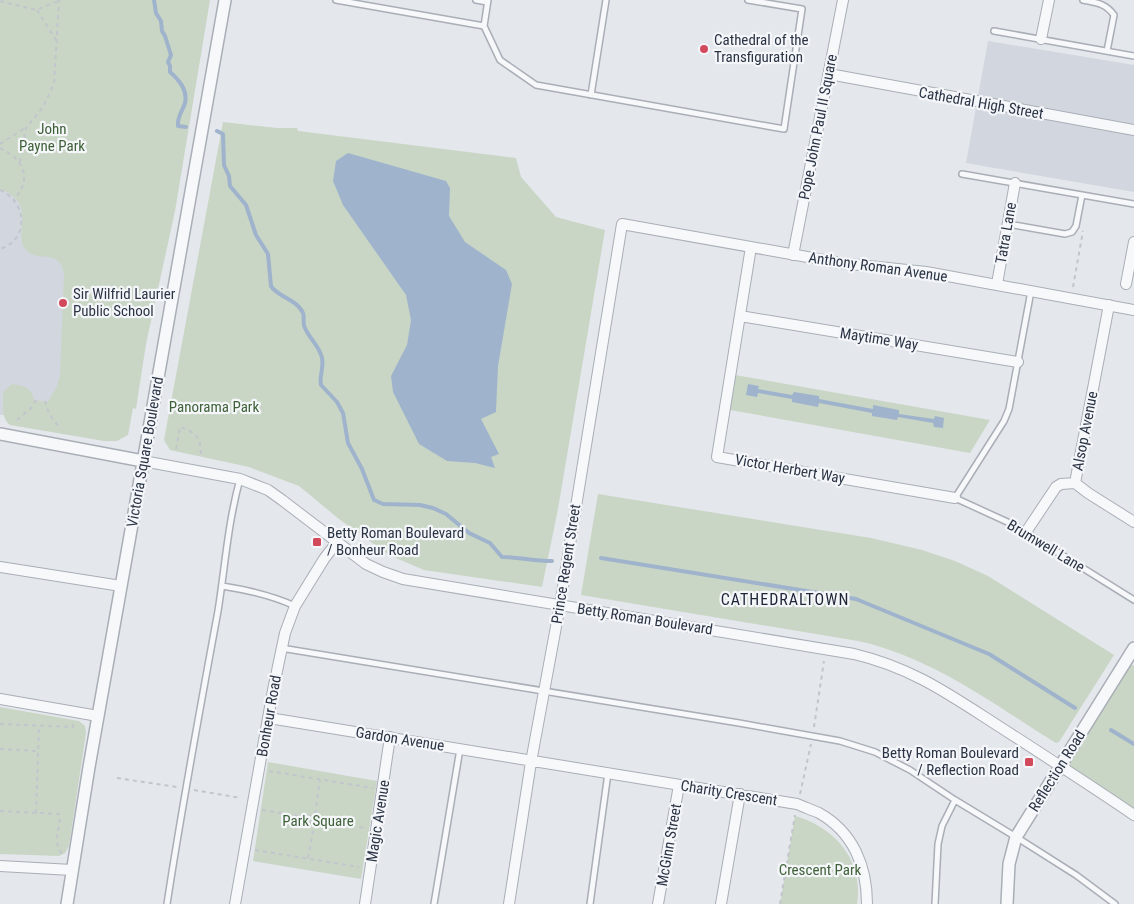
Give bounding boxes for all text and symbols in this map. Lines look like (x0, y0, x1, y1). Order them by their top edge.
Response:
place label: Cathedral of the Transfiguration (714, 31, 809, 66)
marker: Cathedral of the Transfiguration (698, 43, 710, 55)
street label: Pope John Paul II Square (795, 53, 841, 201)
street label: Cathedral High Street (917, 83, 1045, 123)
park label: John Payne Park (19, 120, 85, 155)
street label: Tatra Lane (992, 201, 1020, 265)
street label: Anthony Roman Avenue (807, 248, 949, 286)
place label: Sir Wilfrid Laurier Public School (73, 285, 176, 320)
marker: Sir Wilfrid Laurier Public School (57, 297, 69, 309)
street label: Maytime Way (839, 324, 919, 354)
street label: Victoria Square Boulevard (123, 375, 167, 529)
street label: Alsop Avenue (1068, 390, 1102, 472)
park label: Panorama Park (169, 398, 259, 416)
street label: Victor Herbert Way (734, 450, 846, 488)
street label: Prince Regent Street (548, 503, 584, 625)
street label: Brumwell Lane (1004, 516, 1088, 576)
place label: Betty Roman Boulevard / Bonheur Road (327, 524, 464, 559)
marker: Betty Roman Boulevard / Bonheur Road (311, 536, 323, 548)
district label: CATHEDRALTOWN (721, 590, 849, 609)
street label: Betty Roman Boulevard (576, 599, 714, 639)
street label: Bonheur Road (253, 674, 285, 758)
street label: Gardon Avenue (354, 723, 446, 755)
street label: Reflection Road (1025, 727, 1089, 815)
place label: Betty Roman Boulevard / Reflection Road (882, 744, 1019, 779)
marker: Betty Roman Boulevard / Reflection Road (1023, 756, 1035, 768)
street label: Charity Crescent (679, 776, 779, 810)
street label: Magic Avenue (363, 779, 393, 863)
street label: McGinn Street (653, 802, 685, 888)
park label: Park Square (282, 812, 354, 830)
park label: Crescent Park (779, 861, 862, 879)

